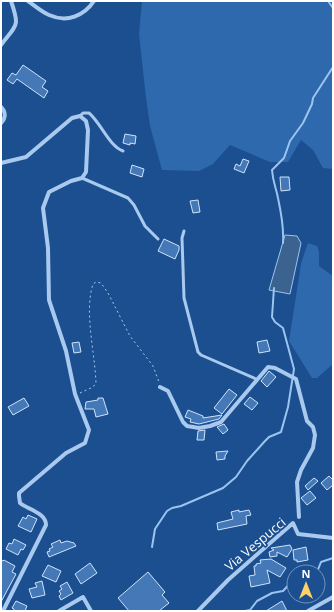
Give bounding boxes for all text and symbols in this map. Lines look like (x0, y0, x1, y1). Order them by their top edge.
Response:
street label: Via Vespucci (221, 513, 289, 575)
north arrow (286, 564, 326, 604)
text: N (302, 566, 310, 581)

